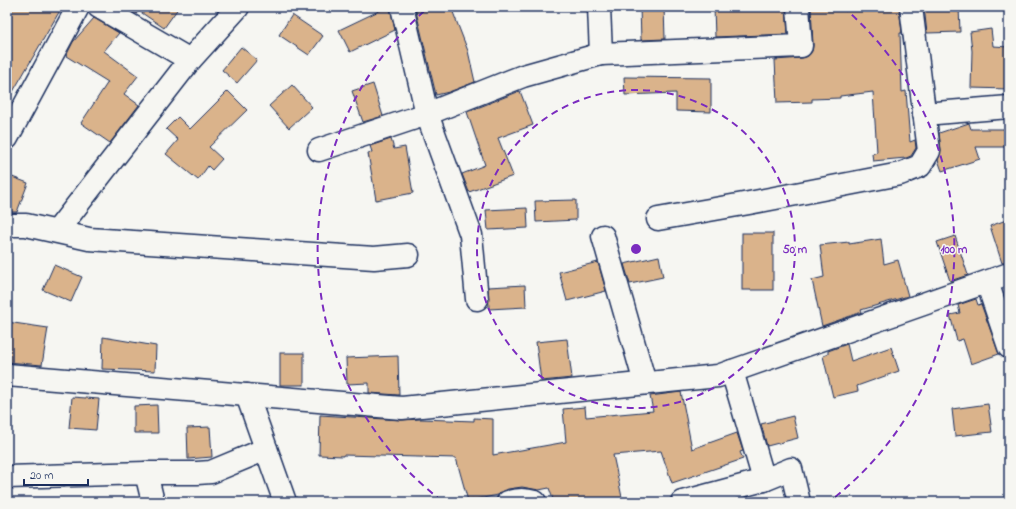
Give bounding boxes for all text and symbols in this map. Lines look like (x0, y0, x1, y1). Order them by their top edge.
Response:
text: 50 m (783, 241, 808, 259)
text: 100 m (941, 241, 968, 259)
centre of rings (629, 242, 643, 256)
scale bar (24, 461, 88, 487)
text: 20 m (30, 467, 53, 485)

